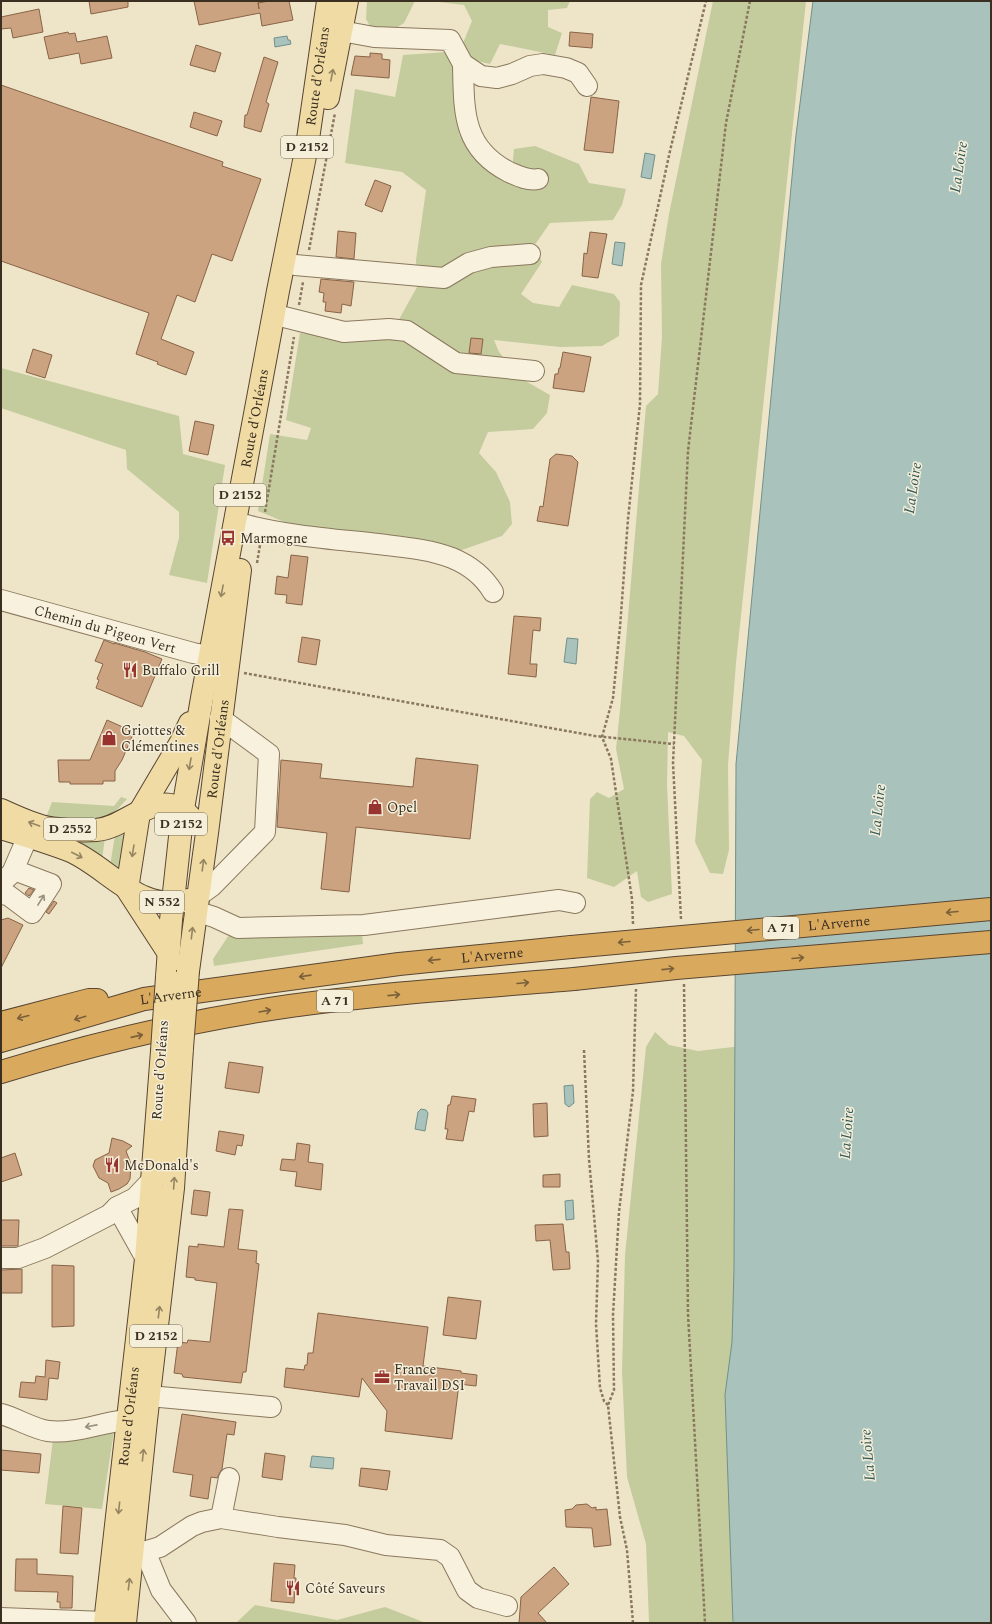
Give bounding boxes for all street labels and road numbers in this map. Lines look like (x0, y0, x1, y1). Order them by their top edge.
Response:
street label: Route d'Orléans (300, 25, 335, 127)
road number: D 2152 (281, 136, 333, 158)
street label: Route d'Orléans (235, 367, 274, 469)
road number: D 2152 (214, 484, 266, 506)
street label: Chemin du Pigeon Vert (32, 599, 178, 658)
street label: Route d'Orléans (201, 698, 234, 800)
road number: D 2152 (155, 813, 207, 835)
road number: D 2552 (44, 818, 96, 840)
road number: N 552 (140, 891, 184, 913)
street label: L'Arverne (807, 909, 871, 936)
road number: A 71 (763, 917, 799, 939)
street label: L'Arverne (460, 941, 524, 968)
street label: L'Arverne (138, 981, 203, 1010)
road number: A 71 (317, 990, 353, 1012)
street label: Route d'Orléans (146, 1019, 174, 1121)
road number: D 2152 (130, 1325, 182, 1347)
street label: Route d'Orléans (112, 1365, 144, 1467)

